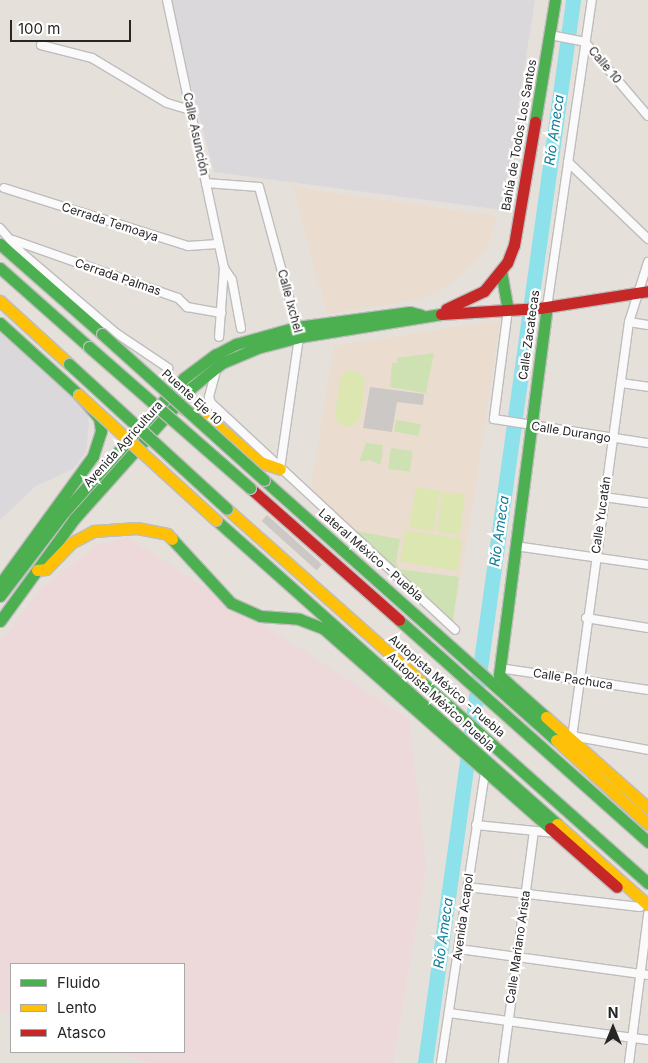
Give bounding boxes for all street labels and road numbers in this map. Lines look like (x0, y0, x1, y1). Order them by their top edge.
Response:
street label: Calle 10 (585, 43, 625, 87)
street label: Bahía de Todos Los Santos (499, 58, 539, 212)
street label: Calle Asunción (180, 91, 212, 177)
street label: Cerrada Temoaya (60, 200, 160, 244)
street label: Cerrada Palmas (73, 256, 163, 298)
street label: Calle Ixchel (275, 268, 305, 334)
street label: Calle Zacatecas (516, 289, 542, 381)
street label: Puente Eje 10 (159, 366, 225, 428)
street label: Avenida Agricultura (81, 398, 165, 490)
street label: Calle Durango (530, 419, 612, 445)
street label: Calle Yucatán (588, 475, 614, 555)
street label: Lateral México - Puebla (316, 506, 426, 604)
street label: Autopista México - Puebla (386, 632, 508, 740)
street label: Autopista México Puebla (384, 650, 498, 754)
street label: Calle Pachuca (532, 666, 614, 692)
street label: Avenida Acapol (450, 872, 476, 962)
street label: Calle Mariano Arista (503, 889, 533, 1005)

